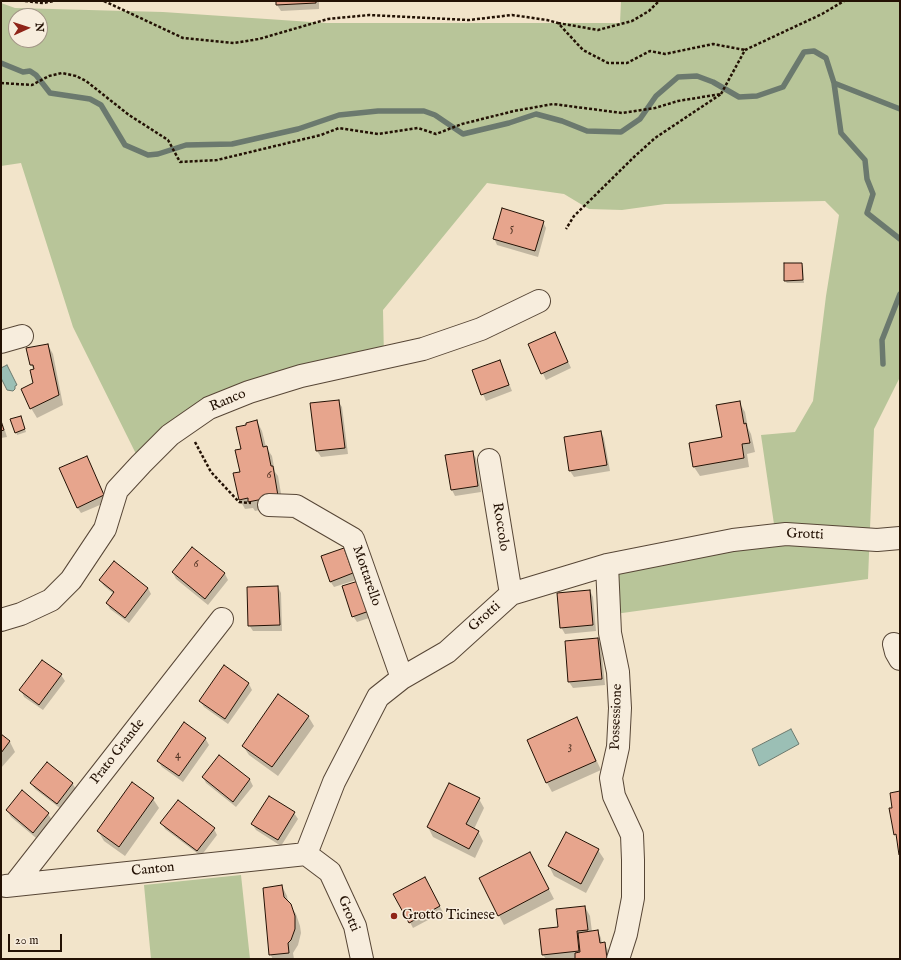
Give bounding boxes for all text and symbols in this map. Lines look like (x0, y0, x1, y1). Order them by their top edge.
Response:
north arrow (8, 8, 48, 48)
text: N (32, 22, 46, 33)
house number: 5 (510, 222, 514, 236)
street label: Ranco (207, 386, 249, 416)
house number: 6 (266, 469, 272, 483)
street label: Roccolo (488, 502, 512, 552)
street label: Grotti (786, 526, 824, 544)
street label: Mottarello (348, 544, 384, 608)
house number: 6 (193, 558, 199, 572)
street label: Grotti (466, 598, 504, 636)
street label: Possessione (607, 683, 627, 751)
street label: Prato Grande (87, 716, 149, 788)
house number: 3 (568, 740, 572, 754)
house number: 4 (175, 749, 181, 763)
street label: Canton (131, 859, 175, 881)
street label: Grotti (333, 894, 363, 934)
place label: Grotto Ticinese (402, 908, 495, 924)
marker: Grotto Ticinese (389, 911, 399, 921)
scale bar (10, 926, 64, 952)
text: 20 m (15, 933, 38, 948)

